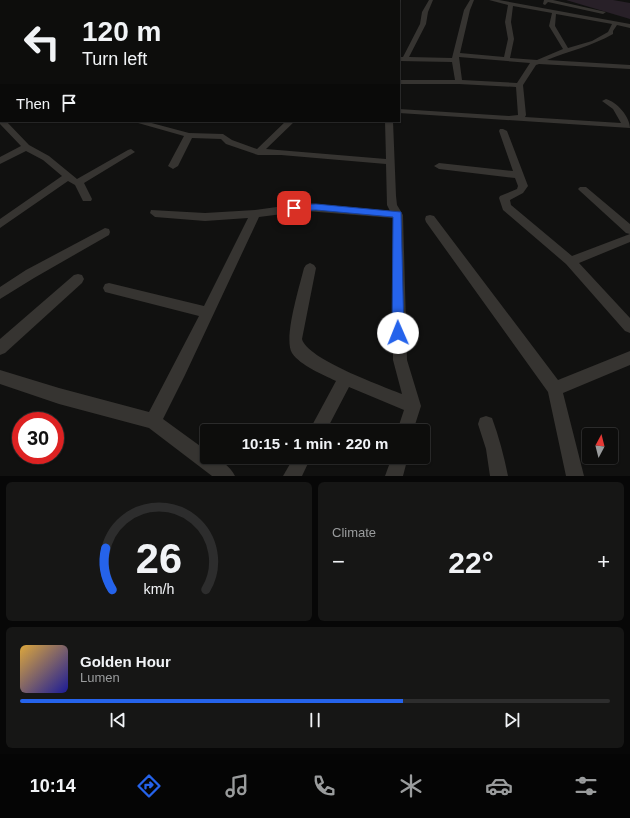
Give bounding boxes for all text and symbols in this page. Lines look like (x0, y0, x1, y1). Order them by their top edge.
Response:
icon: left (16, 16, 68, 68)
text: 120 m (82, 16, 161, 47)
text: Turn left (82, 49, 147, 69)
icon: arrive (58, 92, 80, 114)
text: Then (16, 95, 50, 112)
pin (277, 191, 311, 225)
icon: arrive (283, 197, 305, 219)
position arrow (377, 312, 419, 354)
speed limit sign: 30 (12, 412, 64, 464)
north arrow (582, 428, 618, 464)
map controls (582, 428, 618, 464)
text: 10:15 · 1 min · 220 m (242, 435, 388, 452)
text: Climate (332, 525, 376, 540)
text: 26 (136, 534, 182, 581)
text: 22° (448, 546, 494, 579)
text: − (332, 549, 345, 574)
text: + (597, 549, 610, 574)
text: km/h (144, 580, 175, 596)
text: Golden Hour (80, 653, 171, 670)
text: Lumen (80, 670, 120, 685)
icon: previous (107, 709, 129, 731)
icon: pause (304, 709, 326, 731)
icon: next (501, 709, 523, 731)
icon: directions (135, 772, 163, 800)
icon: music (223, 772, 251, 800)
icon: phone (310, 772, 338, 800)
icon: climate (397, 772, 425, 800)
icon: car (485, 772, 513, 800)
icon: filters (572, 772, 600, 800)
text: 10:14 (30, 776, 76, 796)

